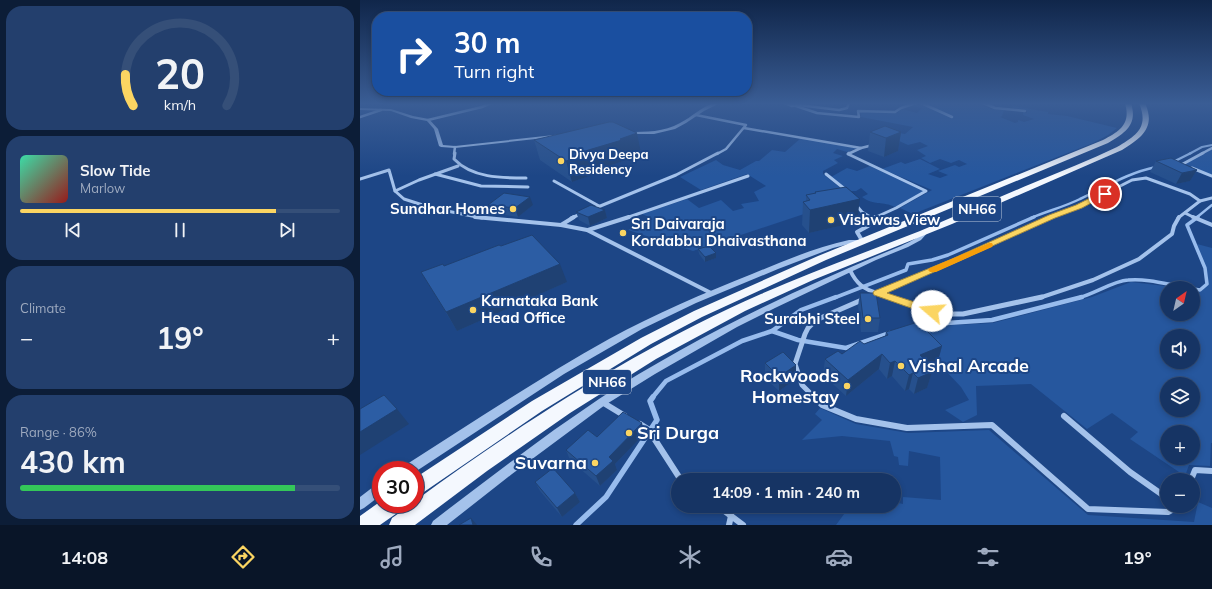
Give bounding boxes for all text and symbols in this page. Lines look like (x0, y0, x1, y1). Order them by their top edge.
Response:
text: 30 m (454, 25, 520, 60)
icon: right (388, 28, 440, 80)
text: 20 (155, 47, 205, 99)
text: Turn right (454, 60, 534, 83)
text: km/h (164, 95, 196, 113)
place label: Divya Deepa Residency (569, 146, 649, 178)
marker: Divya Deepa Residency (556, 156, 566, 166)
text: Slow Tide (80, 161, 150, 180)
pin (1088, 177, 1122, 211)
text: Marlow (80, 180, 125, 196)
icon: arrive (1094, 183, 1116, 205)
road number: NH66 (953, 197, 1001, 221)
place label: Sundhar Homes (390, 199, 505, 218)
marker: Sundhar Homes (508, 204, 518, 214)
place label: Vishwas View (838, 210, 941, 229)
place label: Sri Daivaraja Kordabbu Dhaivasthana (631, 214, 807, 250)
marker: Vishwas View (826, 215, 836, 225)
icon: previous (62, 219, 84, 241)
icon: pause (169, 219, 191, 241)
icon: next (276, 219, 298, 241)
marker: Sri Daivaraja Kordabbu Dhaivasthana (618, 228, 628, 238)
north arrow (1160, 281, 1200, 321)
map controls (1160, 281, 1200, 513)
position arrow (911, 290, 953, 332)
place label: Karnataka Bank Head Office (481, 291, 599, 327)
text: Climate (20, 300, 66, 316)
marker: Karnataka Bank Head Office (468, 305, 478, 315)
place label: Surabhi Steel (764, 309, 860, 328)
marker: Surabhi Steel (863, 314, 873, 324)
text: 19° (156, 319, 204, 357)
text: − (20, 324, 33, 352)
text: + (327, 324, 340, 352)
button: sound (1160, 329, 1200, 369)
place label: Vishal Arcade (908, 354, 1029, 377)
marker: Vishal Arcade (896, 361, 906, 371)
place label: Rockwoods Homestay (740, 364, 839, 408)
road number: NH66 (583, 370, 631, 394)
button: layers (1160, 377, 1200, 417)
marker: Rockwoods Homestay (842, 381, 852, 391)
place label: Sri Durga (637, 421, 719, 444)
text: Range · 86% (20, 424, 97, 440)
button: + (1160, 425, 1200, 465)
marker: Sri Durga (624, 428, 634, 438)
text: 430 km (20, 443, 126, 481)
place label: Suvarna (515, 451, 587, 474)
marker: Suvarna (590, 458, 600, 468)
speed limit sign: 30 (372, 461, 424, 513)
button: − (1160, 473, 1200, 513)
text: 14:09 · 1 min · 240 m (712, 483, 860, 502)
icon: directions (229, 543, 257, 571)
icon: music (378, 543, 406, 571)
icon: phone (527, 543, 555, 571)
icon: climate (676, 543, 704, 571)
icon: car (825, 543, 853, 571)
icon: filters (974, 543, 1002, 571)
text: 14:08 (60, 546, 108, 569)
text: 19° (1123, 546, 1151, 569)

